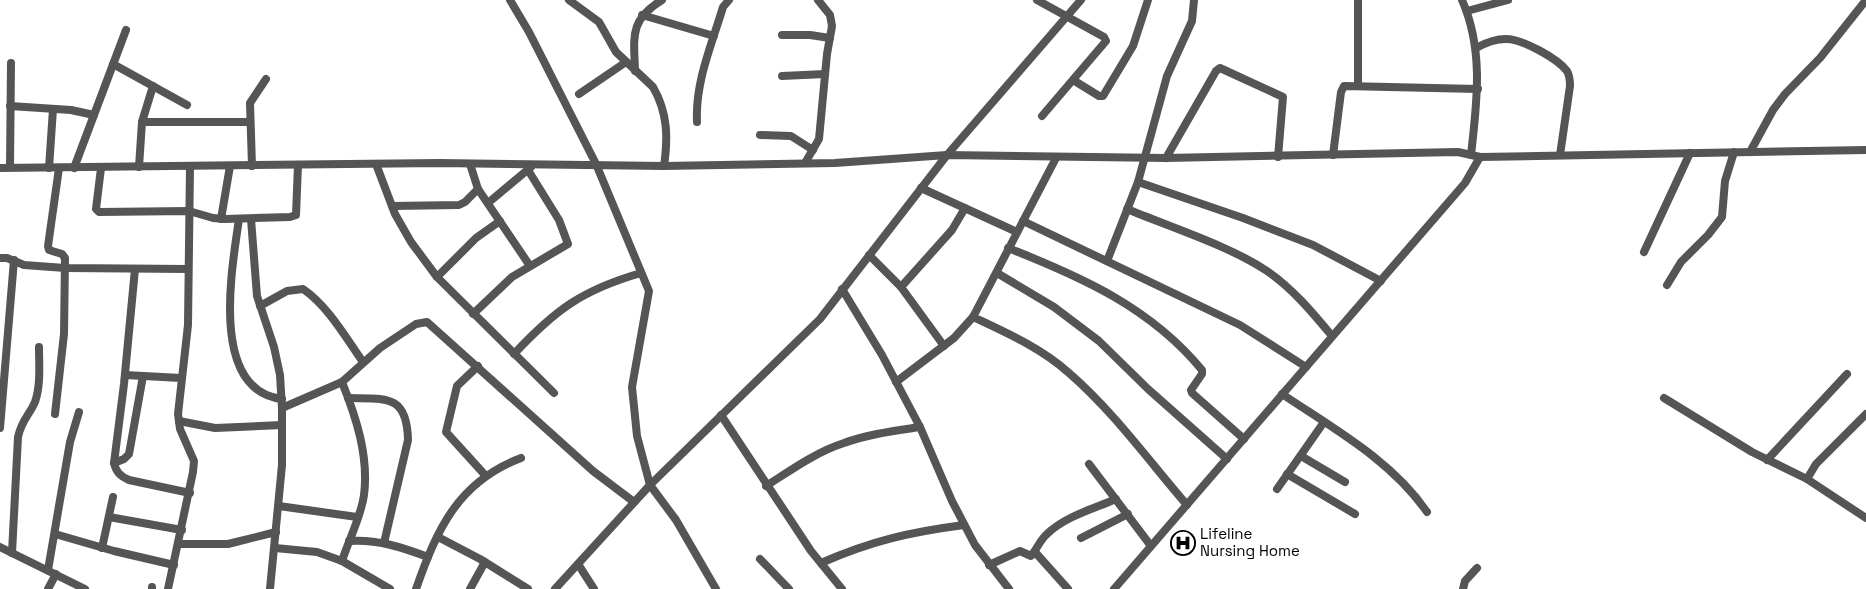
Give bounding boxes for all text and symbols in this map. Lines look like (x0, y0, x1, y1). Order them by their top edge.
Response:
place label: Lifeline Nursing Home (1200, 524, 1300, 560)
hospital icon: Lifeline Nursing Home (1170, 530, 1196, 556)

